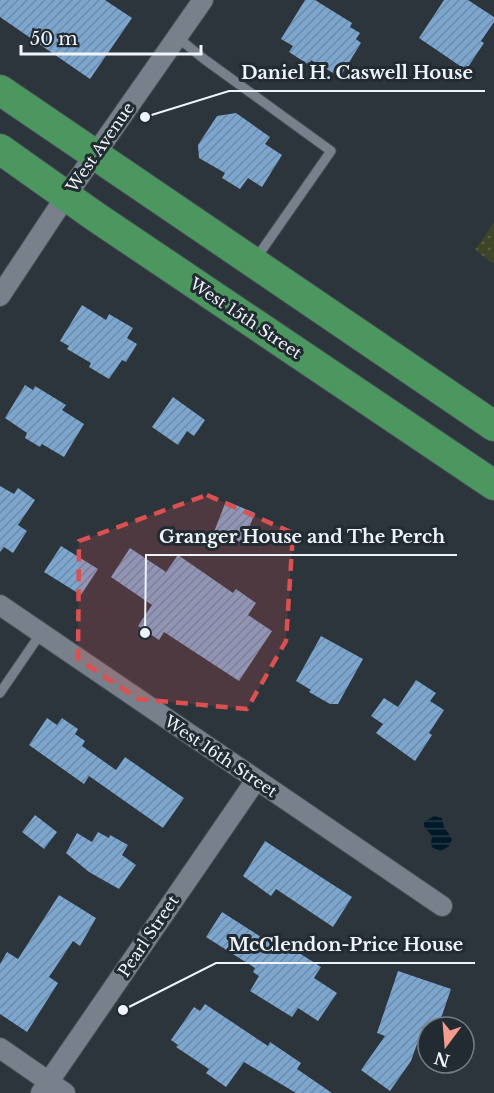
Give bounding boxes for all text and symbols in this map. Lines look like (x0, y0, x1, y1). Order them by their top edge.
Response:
scale bar (21, 18, 201, 56)
text: 50 m (30, 28, 78, 50)
callout: Daniel H. Caswell House (229, 55, 485, 91)
text: Daniel H. Caswell House (241, 62, 473, 84)
street label: West Avenue (61, 98, 138, 197)
street label: West 15th Street (185, 273, 306, 363)
callout: Granger House and The Perch (146, 519, 457, 555)
text: Granger House and The Perch (159, 526, 445, 548)
street label: West 16th Street (160, 710, 281, 801)
street label: Pearl Street (113, 891, 183, 981)
callout: McClendon-Price House (216, 927, 475, 963)
text: McClendon-Price House (229, 934, 463, 956)
north arrow (416, 1015, 476, 1075)
text: N (432, 1048, 452, 1071)

